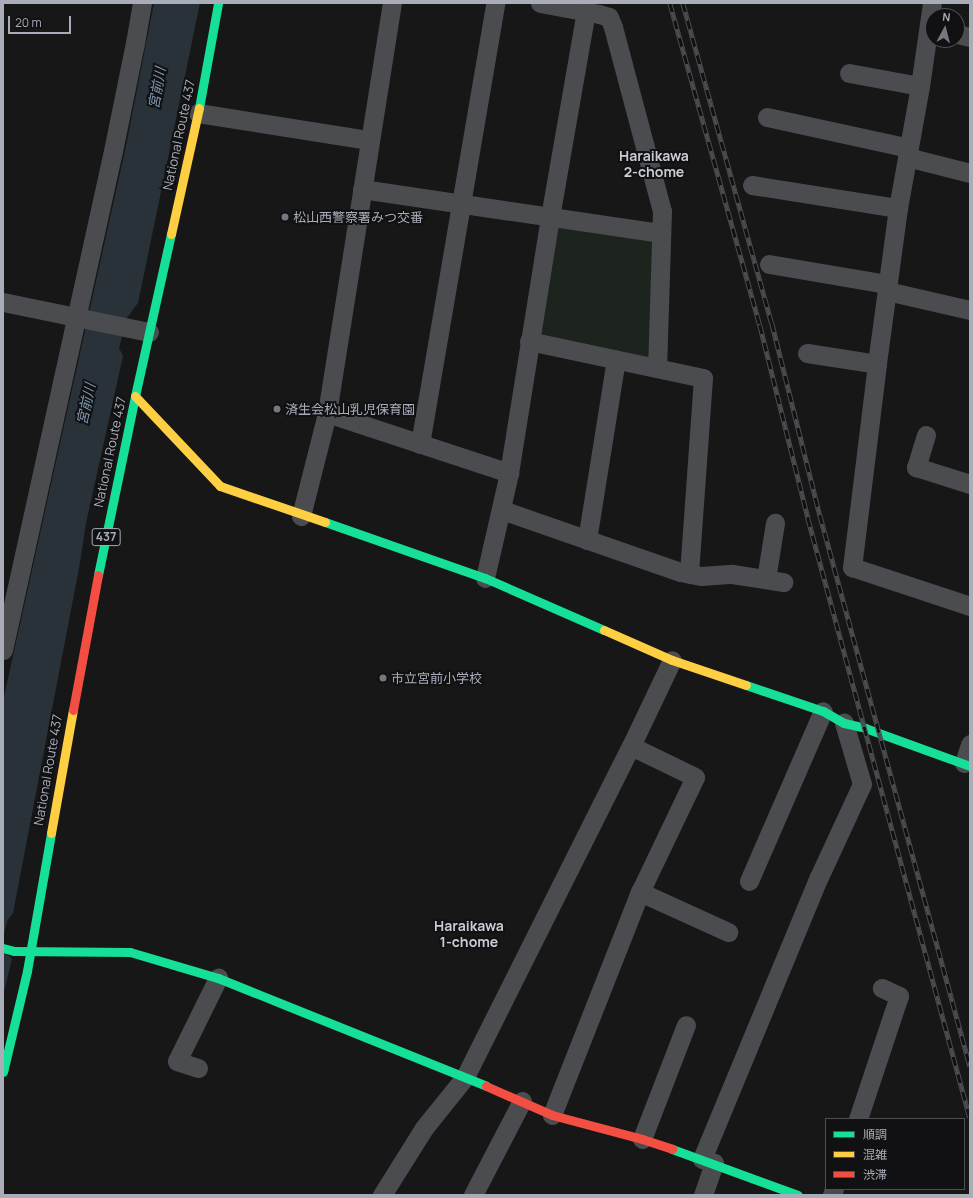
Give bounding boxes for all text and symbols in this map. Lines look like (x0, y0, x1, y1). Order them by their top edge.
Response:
scale bar (10, 8, 73, 34)
north arrow (925, 8, 965, 48)
text: N (942, 9, 951, 25)
text: 20 m (15, 14, 42, 31)
water label: 宮前川 (145, 66, 169, 110)
street label: National Route 437 (160, 78, 198, 192)
district label: Haraikawa 2-chome (619, 148, 689, 180)
place label: 松山西警察署みつ交番 (293, 209, 423, 225)
marker: 松山西警察署みつ交番 (280, 212, 290, 222)
water label: 宮前川 (73, 382, 99, 426)
street label: National Route 437 (91, 395, 129, 509)
place label: 済生会松山乳児保育園 (285, 401, 415, 417)
marker: 済生会松山乳児保育園 (272, 404, 282, 414)
road number: 437 (91, 527, 121, 547)
place label: 市立宮前小学校 (391, 670, 482, 686)
marker: 市立宮前小学校 (378, 673, 388, 683)
street label: National Route 437 (31, 713, 65, 827)
district label: Haraikawa 1-chome (434, 918, 504, 950)
legend (825, 1118, 965, 1190)
text: 順調 (863, 1126, 887, 1143)
text: 混雑 (863, 1146, 887, 1163)
text: 渋滞 (863, 1166, 887, 1183)

